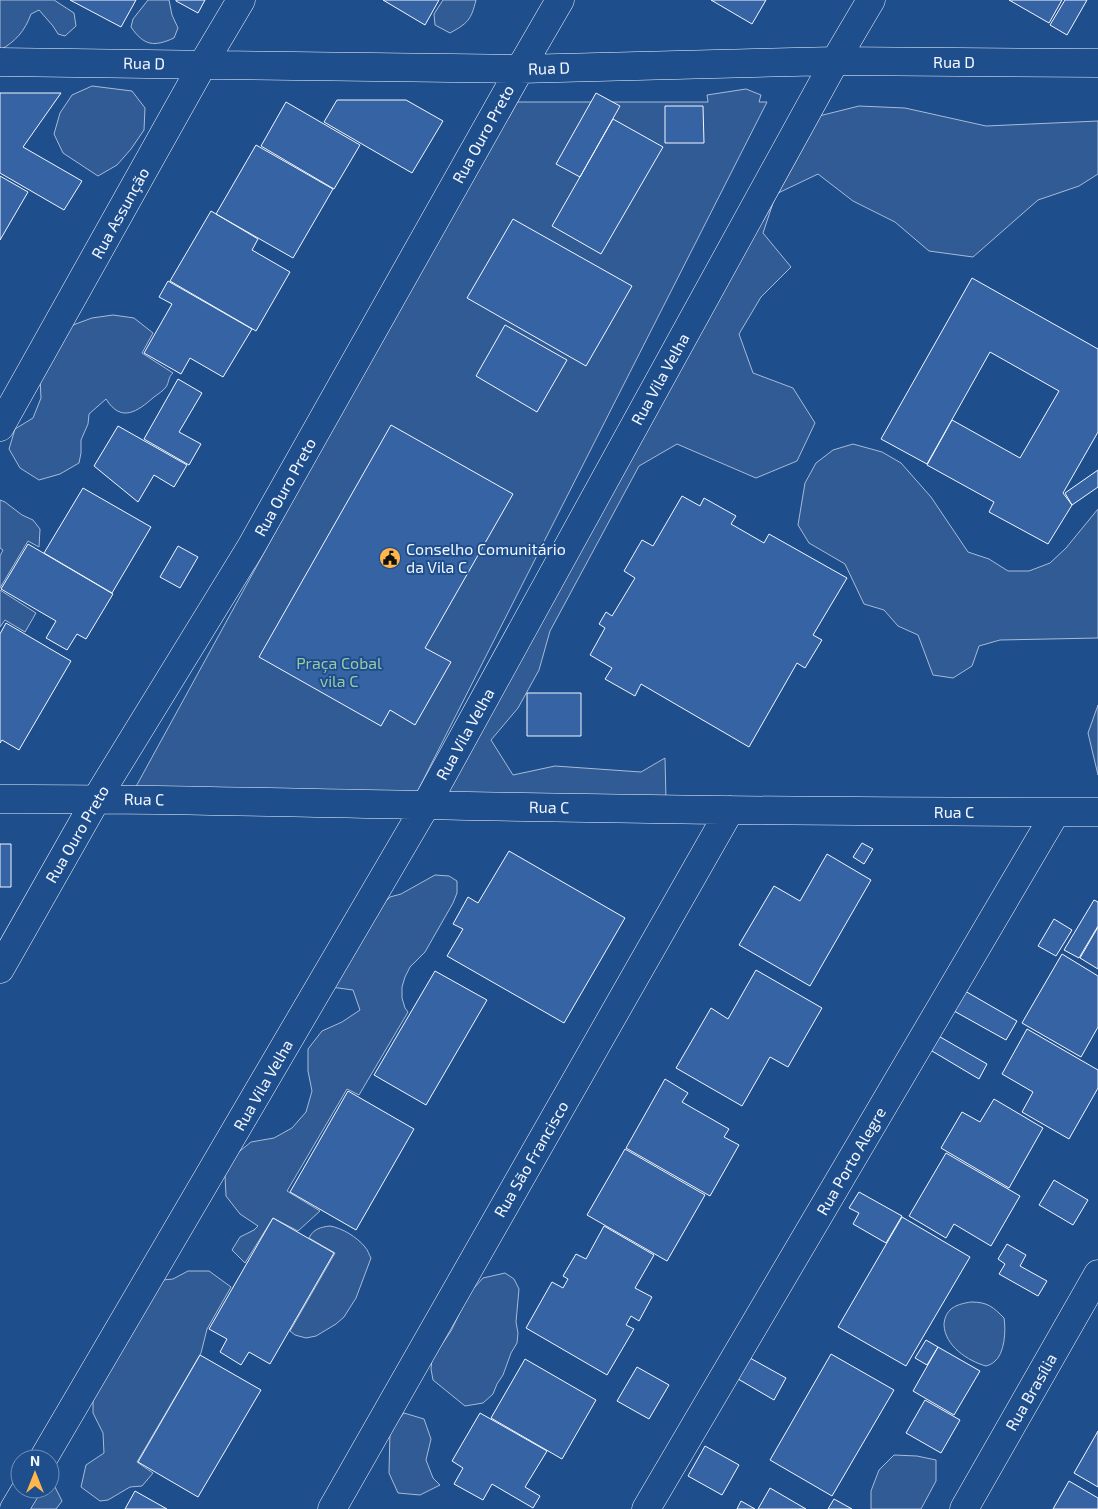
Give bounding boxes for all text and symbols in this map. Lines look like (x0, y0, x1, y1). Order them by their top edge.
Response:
street label: Rua D (933, 52, 975, 71)
street label: Rua D (123, 53, 165, 72)
street label: Rua D (528, 57, 570, 78)
street label: Rua Ouro Preto (448, 81, 517, 186)
street label: Rua Assunção (87, 164, 153, 262)
street label: Rua Vila Velha (627, 330, 693, 428)
street label: Rua Ouro Preto (250, 434, 319, 539)
place label: Conselho Comunitário da Vila C (406, 539, 566, 576)
public building icon: Conselho Comunitário da Vila C (378, 546, 402, 570)
park label: Praça Cobal vila C (296, 653, 382, 690)
street label: Rua Vila Velha (432, 685, 498, 783)
street label: Rua Ouro Preto (41, 782, 112, 886)
street label: Rua C (124, 789, 164, 808)
street label: Rua C (529, 797, 569, 816)
street label: Rua C (934, 802, 974, 821)
street label: Rua Vila Velha (229, 1036, 296, 1134)
street label: Rua São Francisco (490, 1097, 572, 1220)
street label: Rua Porto Alegre (812, 1103, 889, 1218)
street label: Rua Brasília (1001, 1350, 1060, 1434)
north arrow (10, 1449, 60, 1499)
text: N (30, 1452, 40, 1469)

